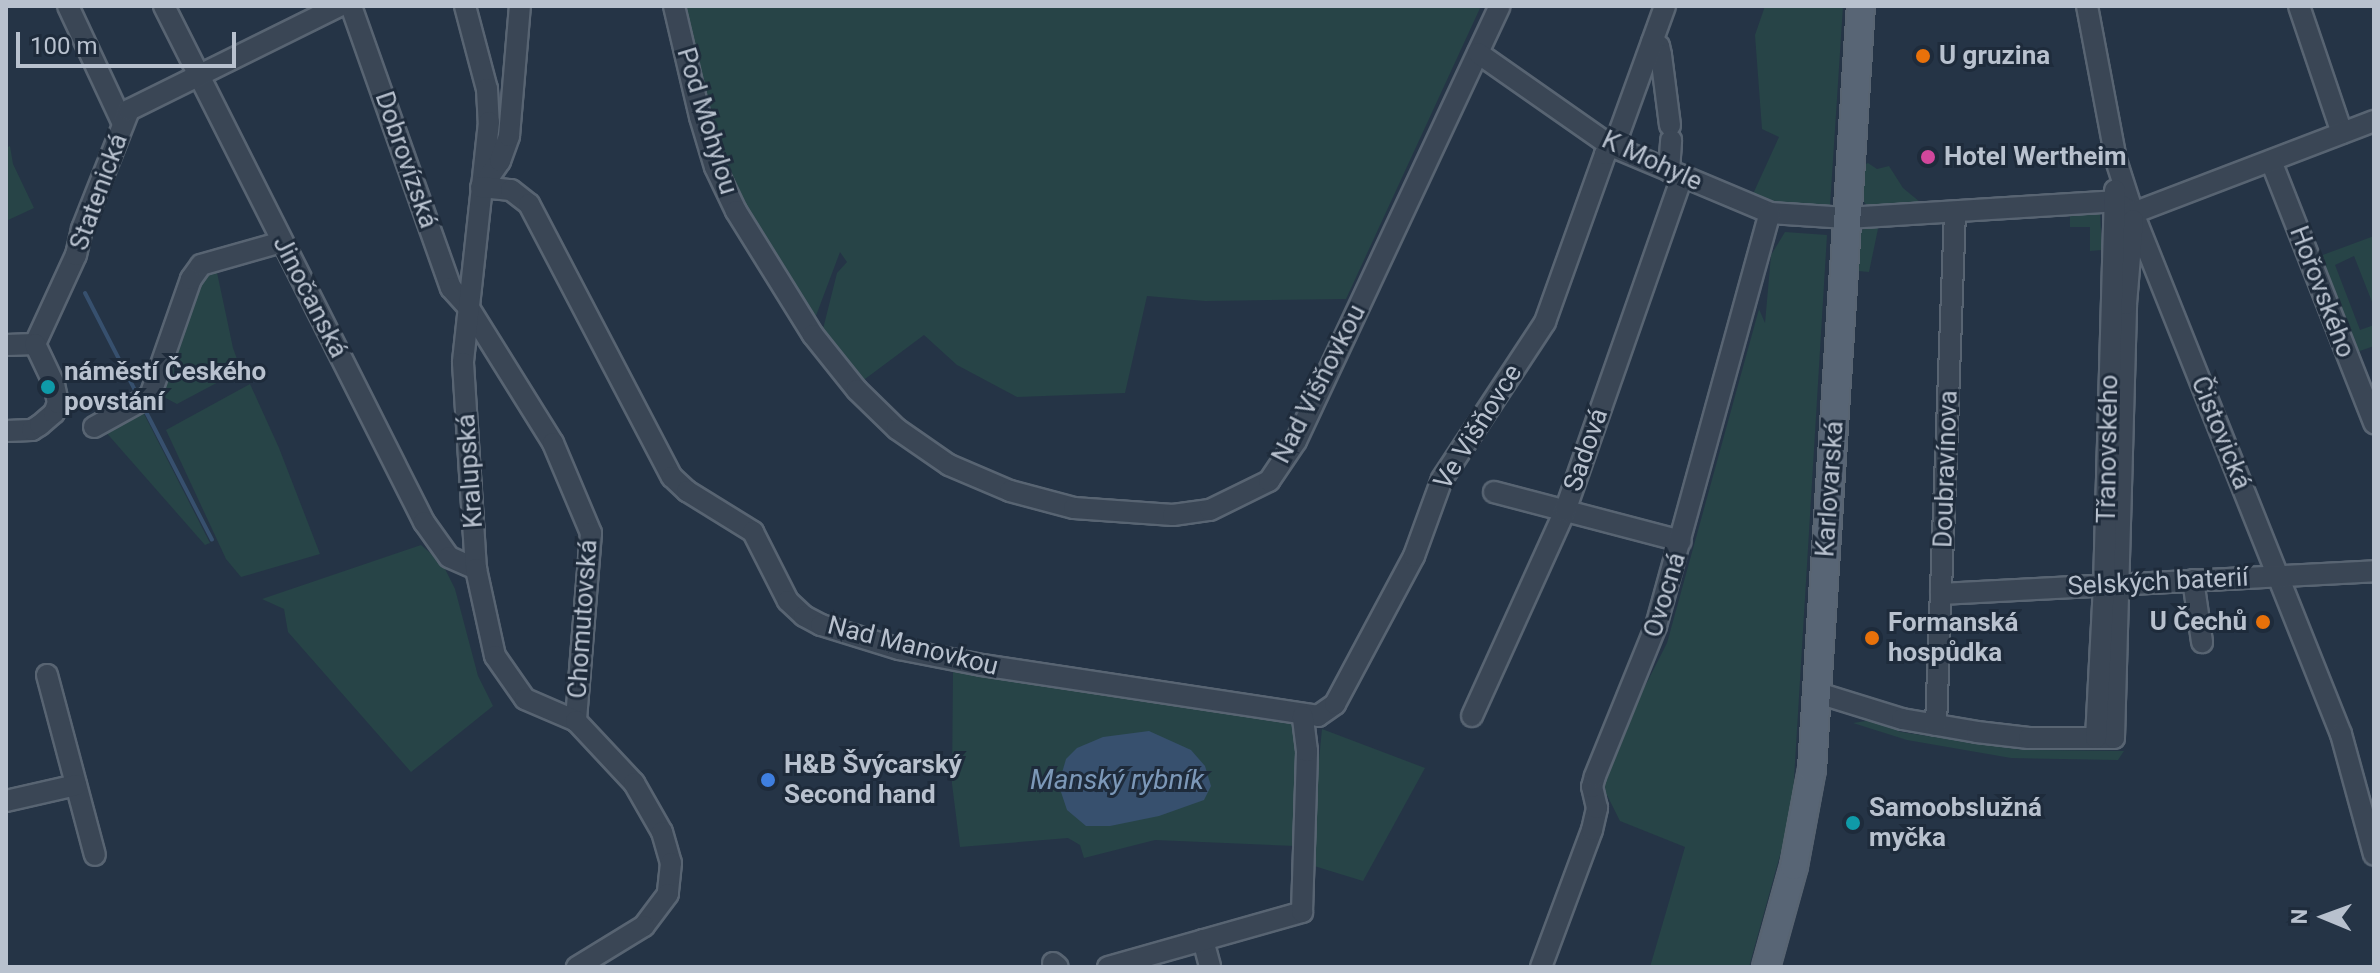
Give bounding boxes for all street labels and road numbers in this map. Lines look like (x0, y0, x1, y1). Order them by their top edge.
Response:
street label: Pod Mohylou (670, 44, 744, 198)
street label: Dobrovízská (368, 88, 444, 232)
street label: K Mohyle (1597, 124, 1707, 198)
street label: Statenická (63, 129, 135, 255)
street label: Hořovského (2283, 222, 2361, 362)
street label: Jinočanská (266, 231, 354, 363)
street label: Nad Višňovkou (1266, 299, 1372, 469)
street label: Ve Višňovce (1427, 359, 1529, 495)
street label: Čistovická (2184, 372, 2258, 494)
street label: Třanovského (2091, 374, 2125, 524)
street label: Doubravínova (1928, 390, 1964, 548)
street label: Sadová (1557, 405, 1615, 495)
street label: Kralupská (450, 413, 490, 529)
street label: Karlovarská (1810, 420, 1850, 558)
street label: Chomutovská (562, 538, 604, 700)
street label: Ovocná (1637, 549, 1693, 641)
street label: Selských baterií (2067, 562, 2249, 602)
street label: Nad Manovkou (825, 610, 1001, 682)

